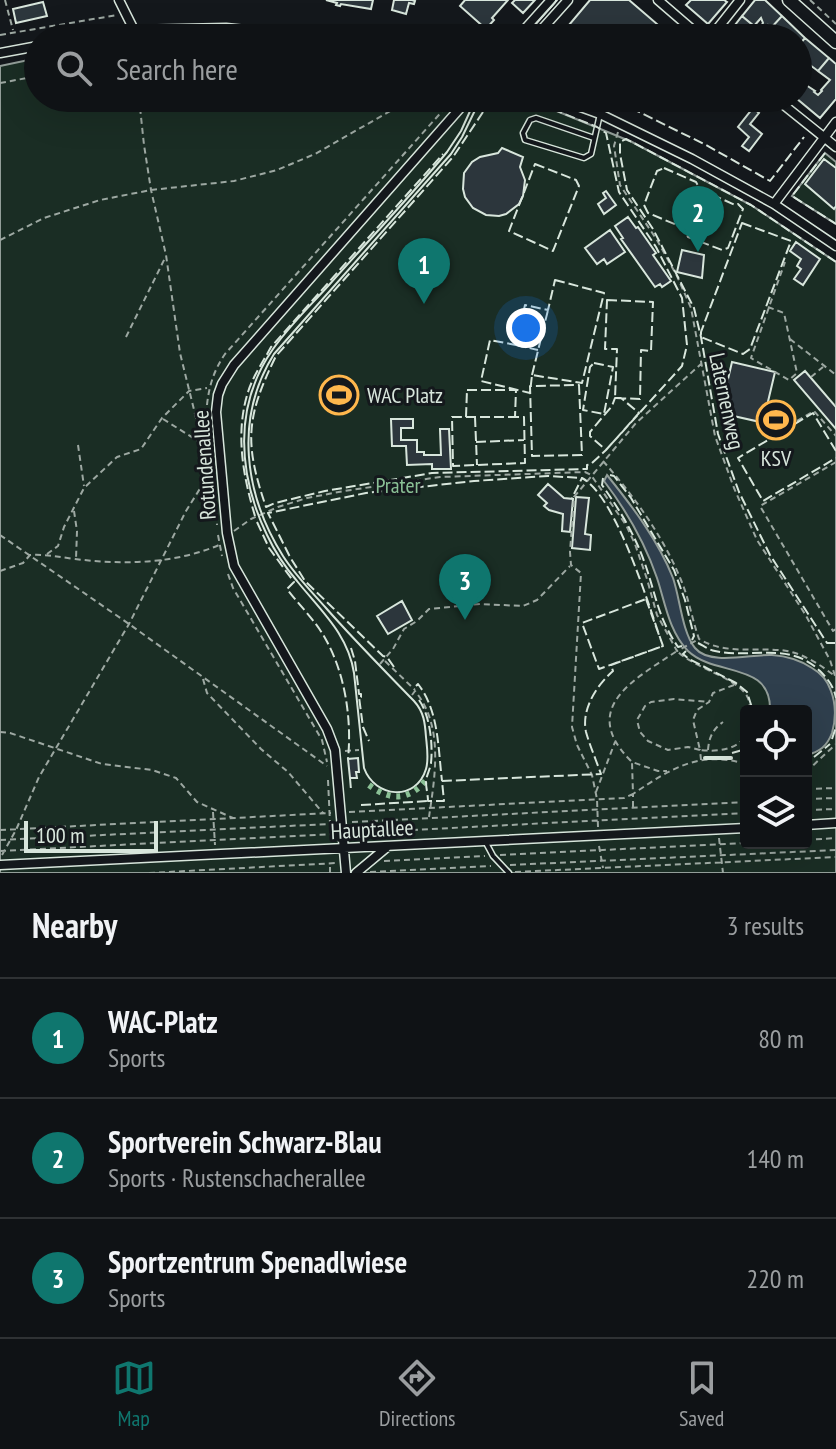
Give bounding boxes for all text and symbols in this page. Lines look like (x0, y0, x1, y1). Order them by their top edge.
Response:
search box (24, 24, 812, 112)
icon: search (52, 46, 96, 90)
text: Search here (116, 49, 238, 88)
pin: 2 (672, 186, 724, 252)
pin: 1 (398, 238, 450, 304)
your location (506, 308, 546, 348)
street label: Laternenweg (703, 350, 751, 452)
sports icon: WAC Platz (318, 374, 360, 416)
place label: WAC Platz (367, 381, 443, 409)
sports icon: KSV (755, 399, 797, 441)
street label: Rotundenallee (186, 409, 222, 521)
place label: KSV (761, 444, 792, 472)
park label: Prater (375, 471, 421, 499)
pin: 3 (439, 554, 491, 620)
map controls (740, 705, 812, 849)
button: locate (740, 705, 812, 777)
button: layers (740, 777, 812, 849)
street label: Hauptallee (330, 813, 414, 845)
scale bar (24, 817, 158, 853)
text: 100 m (36, 821, 85, 849)
text: Nearby (32, 903, 117, 947)
text: 3 results (727, 909, 804, 942)
text: WAC-Platz (108, 1002, 218, 1041)
text: 1 (52, 1022, 64, 1055)
text: 80 m (758, 1022, 804, 1055)
text: Sports (108, 1041, 165, 1074)
text: Sportverein Schwarz-Blau (108, 1122, 382, 1161)
text: 2 (52, 1142, 64, 1175)
text: 140 m (746, 1142, 804, 1175)
text: Sports · Rustenschacherallee (108, 1161, 366, 1194)
text: Sportzentrum Spenadlwiese (108, 1242, 407, 1281)
text: 3 (52, 1262, 64, 1295)
text: 220 m (746, 1262, 804, 1295)
text: Sports (108, 1281, 165, 1314)
tab: Map (112, 1356, 156, 1432)
tab: Directions (379, 1356, 456, 1432)
tab: Saved (679, 1356, 724, 1432)

